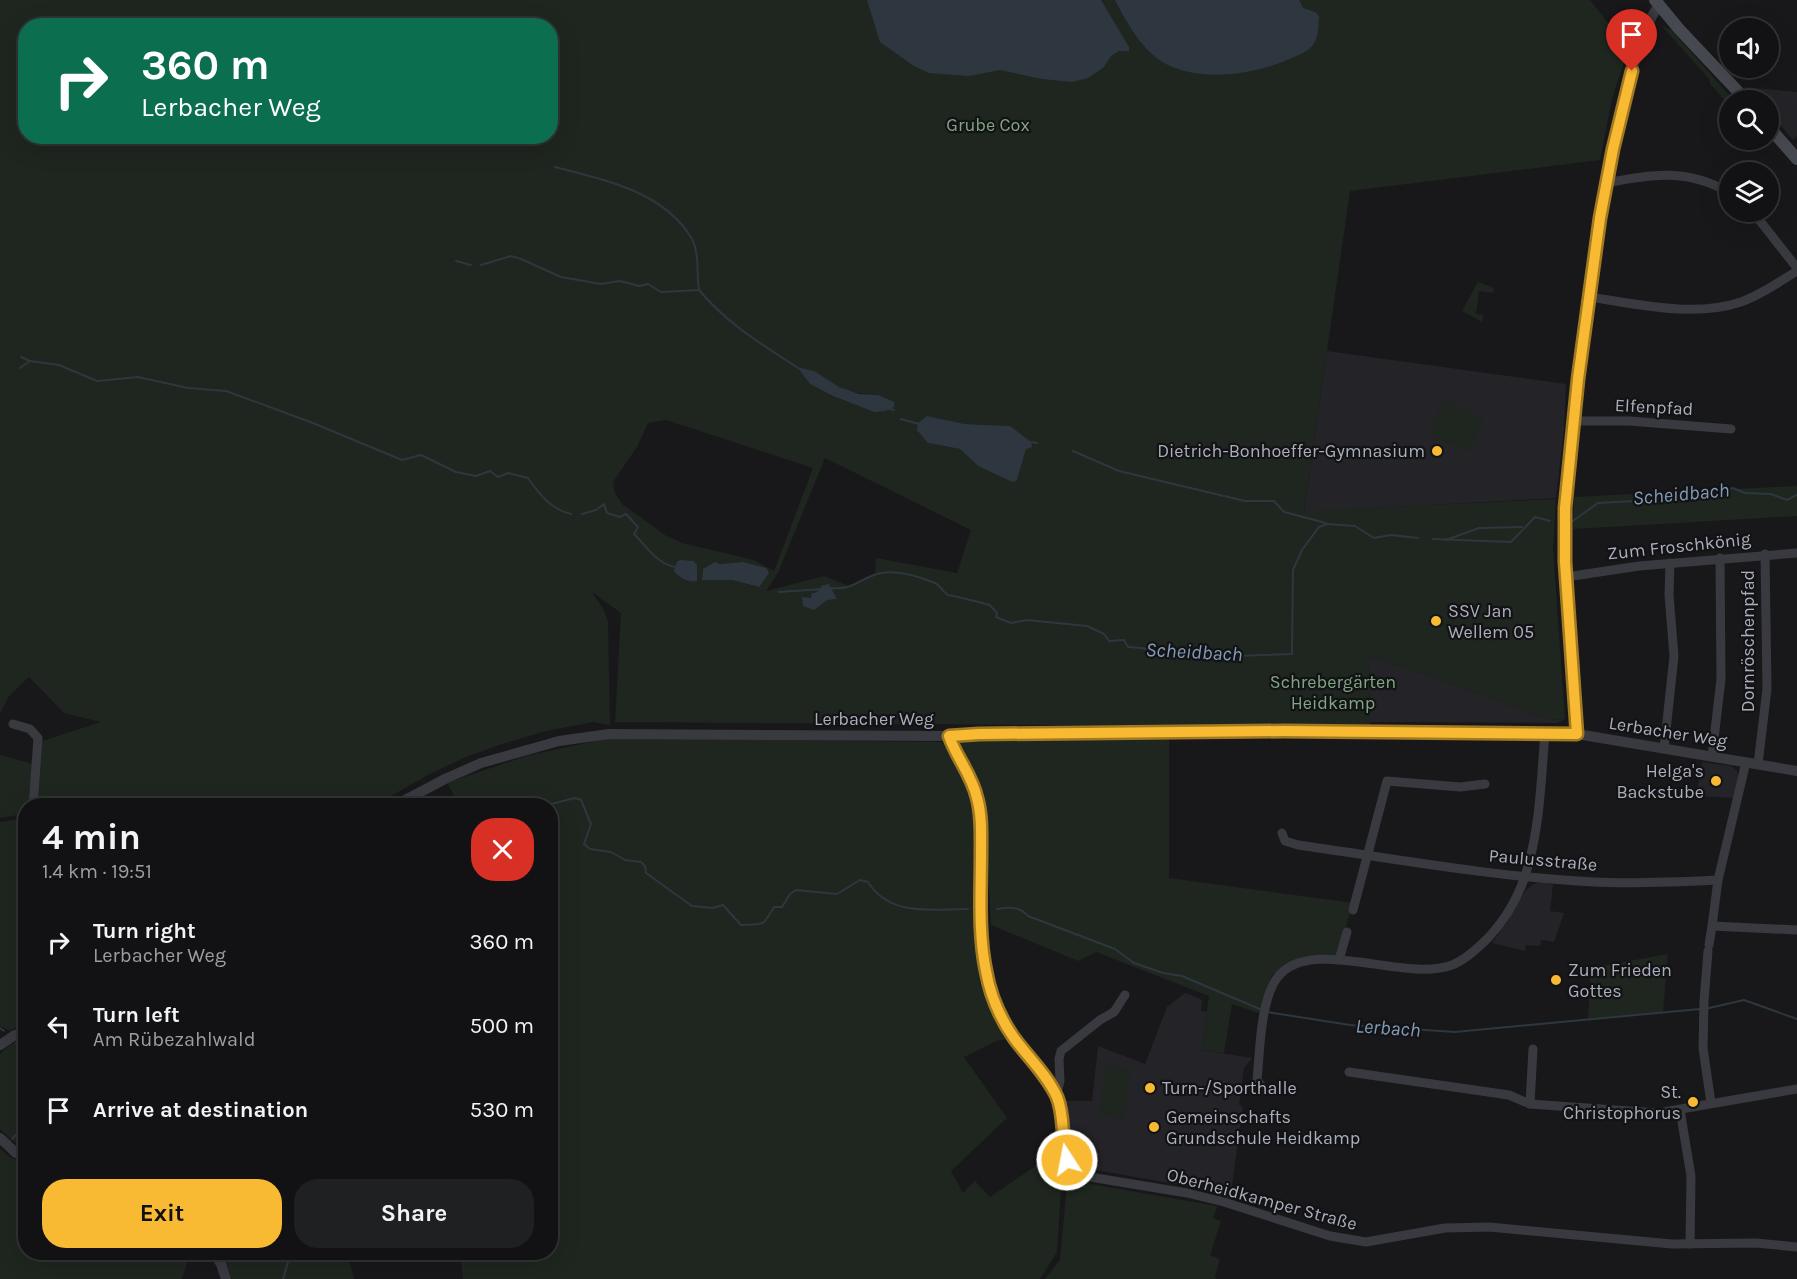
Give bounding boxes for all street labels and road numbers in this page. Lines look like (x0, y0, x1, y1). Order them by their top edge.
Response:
street label: Elfenpfad (1614, 394, 1694, 420)
street label: Zum Froschkönig (1606, 528, 1752, 564)
street label: Dornröschenpfad (1737, 570, 1759, 712)
street label: Lerbacher Weg (814, 708, 934, 730)
street label: Lerbacher Weg (1607, 712, 1729, 752)
street label: Paulusstraße (1488, 844, 1598, 876)
street label: Oberheidkamper Straße (1165, 1163, 1359, 1235)

